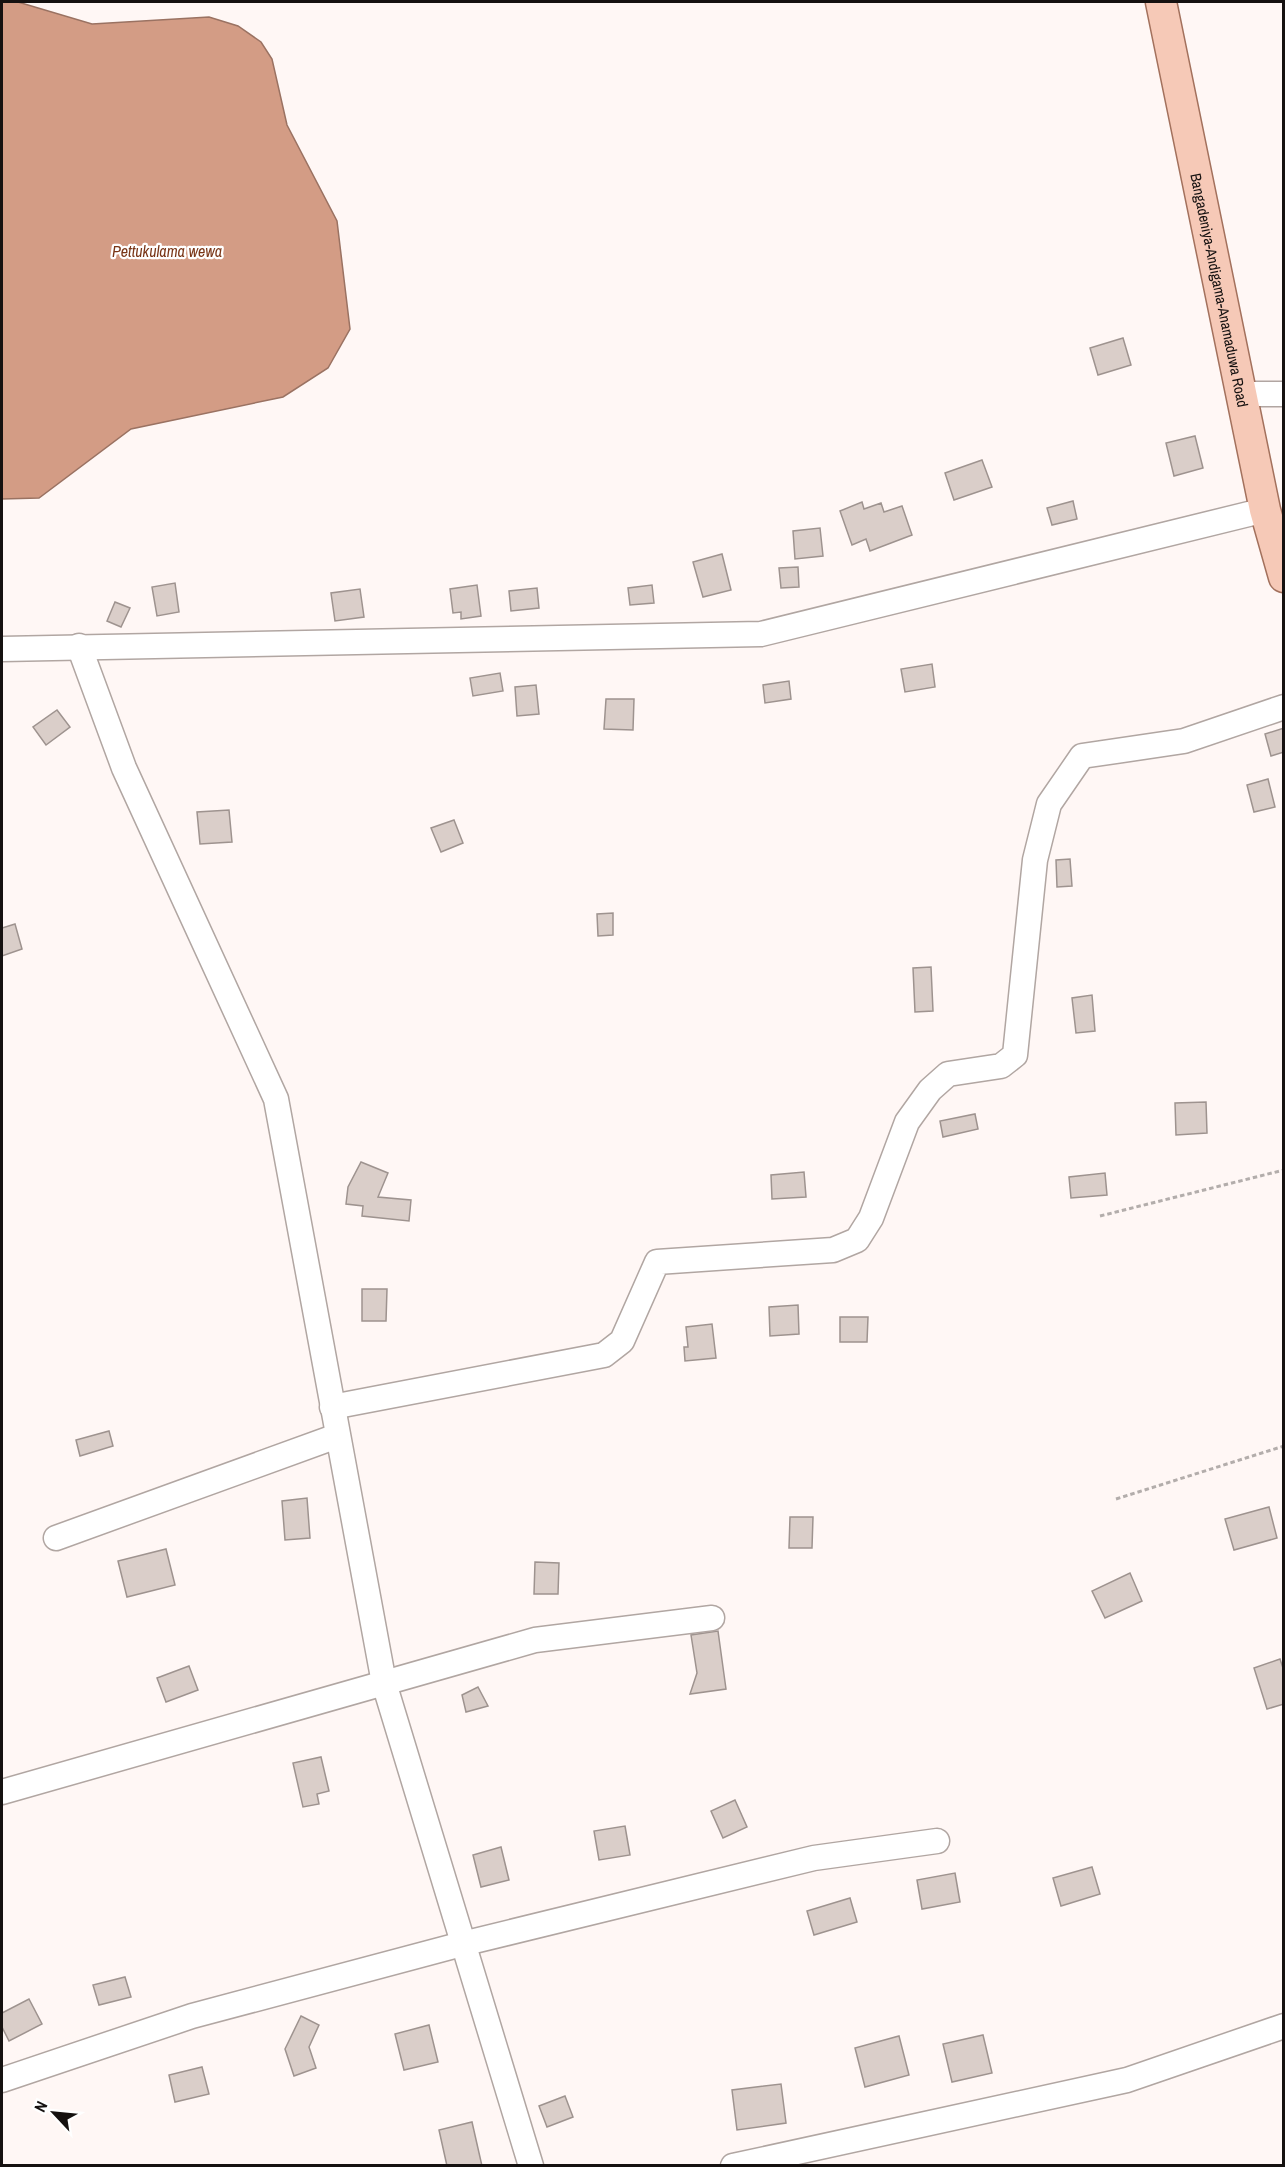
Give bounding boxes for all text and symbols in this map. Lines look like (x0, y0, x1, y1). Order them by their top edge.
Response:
street label: Bangadeniya-Andigama-Anamaduwa Road (1186, 171, 1254, 409)
water label: Pettukulama wewa (112, 240, 222, 262)
north arrow (24, 2083, 84, 2143)
text: N (29, 2097, 52, 2116)

